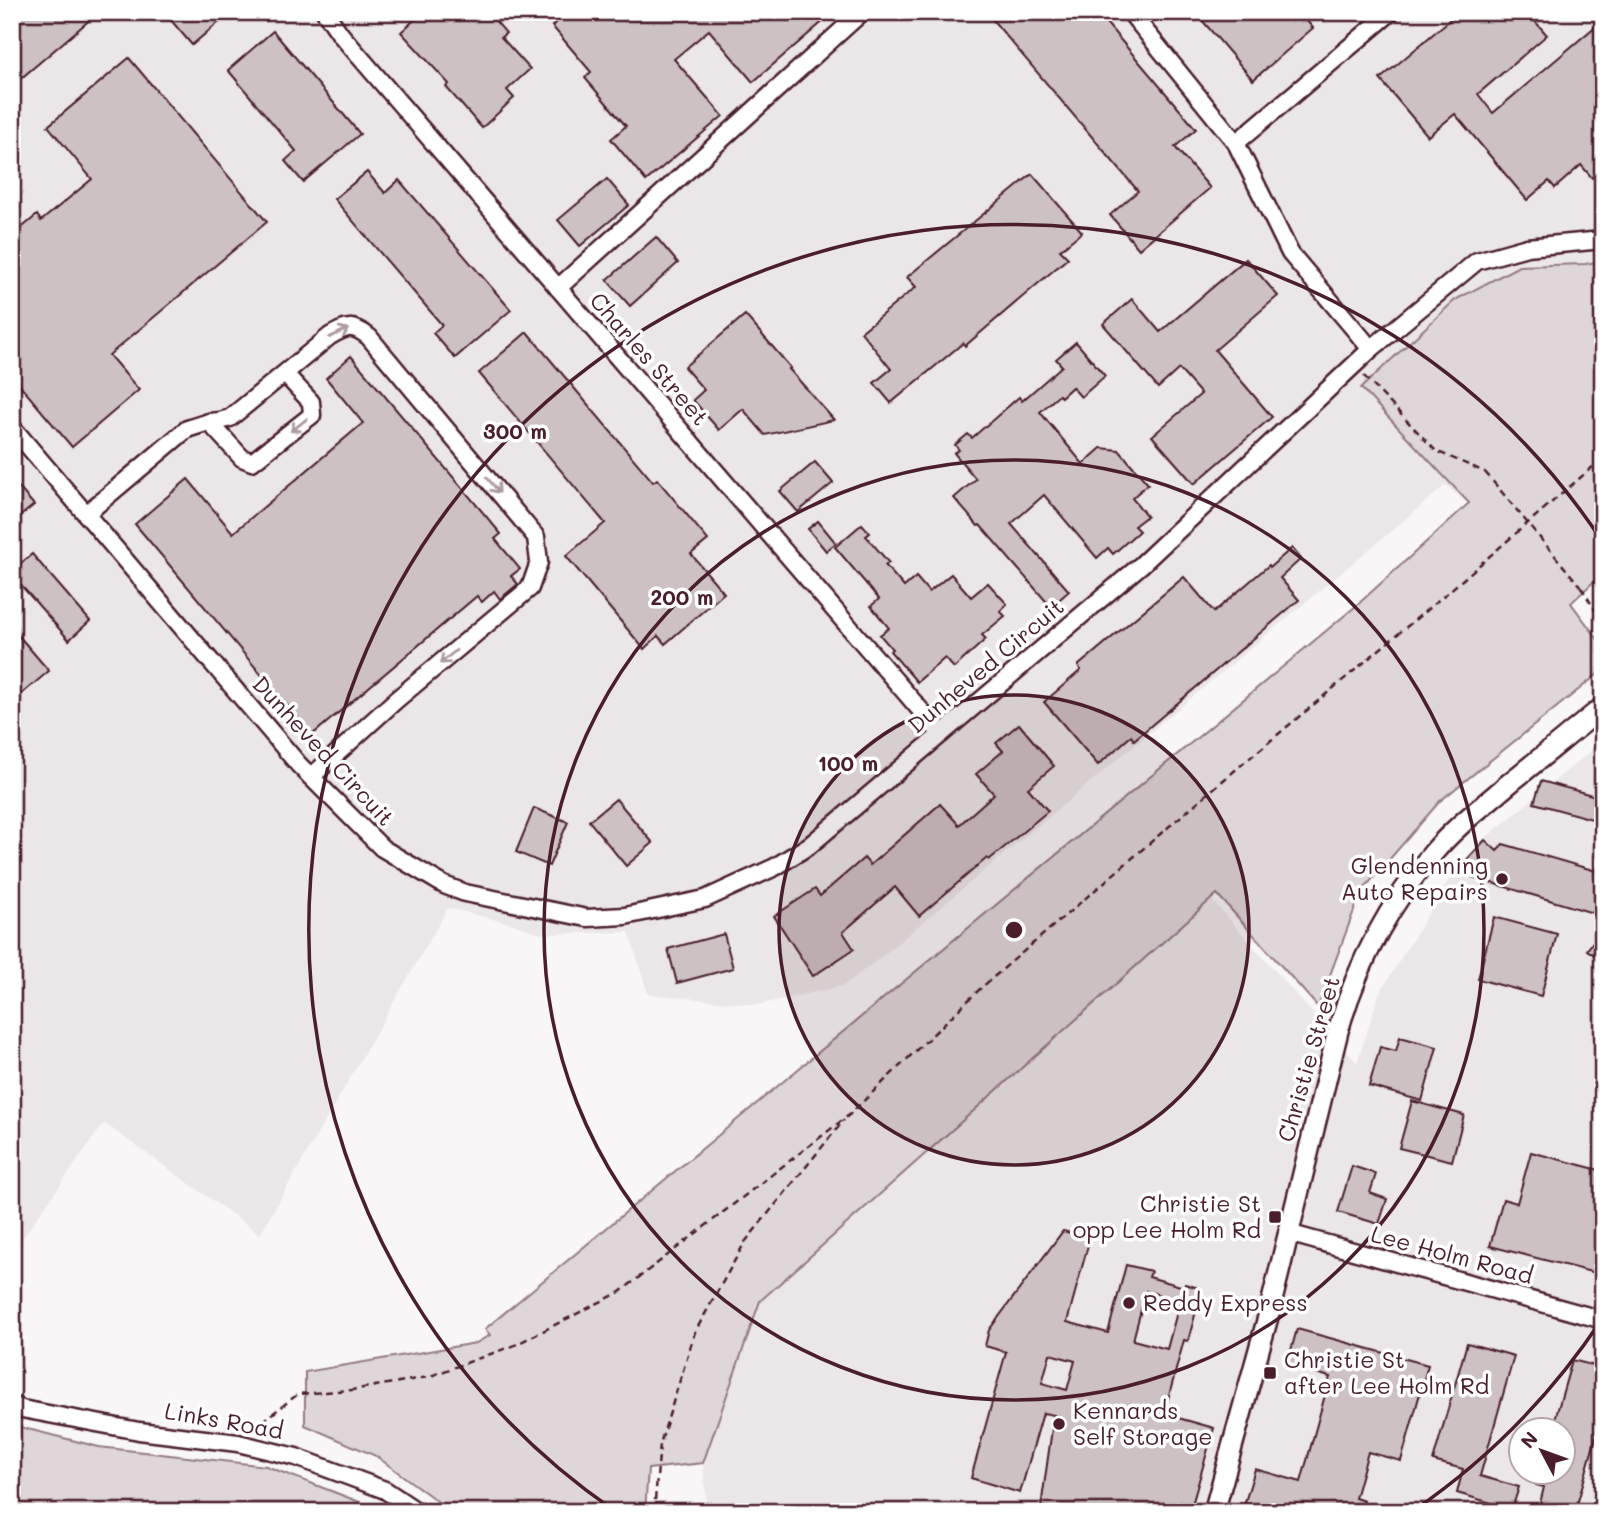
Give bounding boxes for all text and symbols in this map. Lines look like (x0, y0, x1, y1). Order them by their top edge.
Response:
street label: Charles Street (584, 285, 716, 431)
one-way arrow (328, 326, 349, 339)
one-way arrow (291, 417, 309, 433)
text: 300 m (483, 417, 547, 444)
one-way arrow (485, 475, 501, 493)
text: 200 m (651, 583, 713, 610)
street label: Dunheved Circuit (901, 591, 1070, 739)
one-way arrow (439, 648, 457, 664)
street label: Dunheved Circuit (246, 669, 401, 832)
text: 100 m (818, 749, 878, 776)
place label: Glendenning Auto Repairs (1341, 850, 1488, 906)
marker: Glendenning Auto Repairs (1494, 871, 1510, 887)
centre of rings (1002, 918, 1026, 942)
street label: Christie Street (1270, 972, 1346, 1145)
place label: Christie St opp Lee Holm Rd (1073, 1188, 1261, 1244)
marker: Christie St opp Lee Holm Rd (1267, 1209, 1283, 1225)
street label: Lee Holm Road (1368, 1218, 1537, 1290)
place label: Reddy Express (1143, 1287, 1308, 1317)
marker: Reddy Express (1121, 1295, 1137, 1311)
place label: Christie St after Lee Holm Rd (1284, 1344, 1489, 1400)
marker: Christie St after Lee Holm Rd (1262, 1365, 1278, 1381)
street label: Links Road (163, 1395, 286, 1445)
place label: Kennards Self Storage (1073, 1395, 1212, 1451)
marker: Kennards Self Storage (1051, 1416, 1067, 1432)
north arrow (1506, 1416, 1576, 1486)
text: N (1515, 1426, 1543, 1453)

